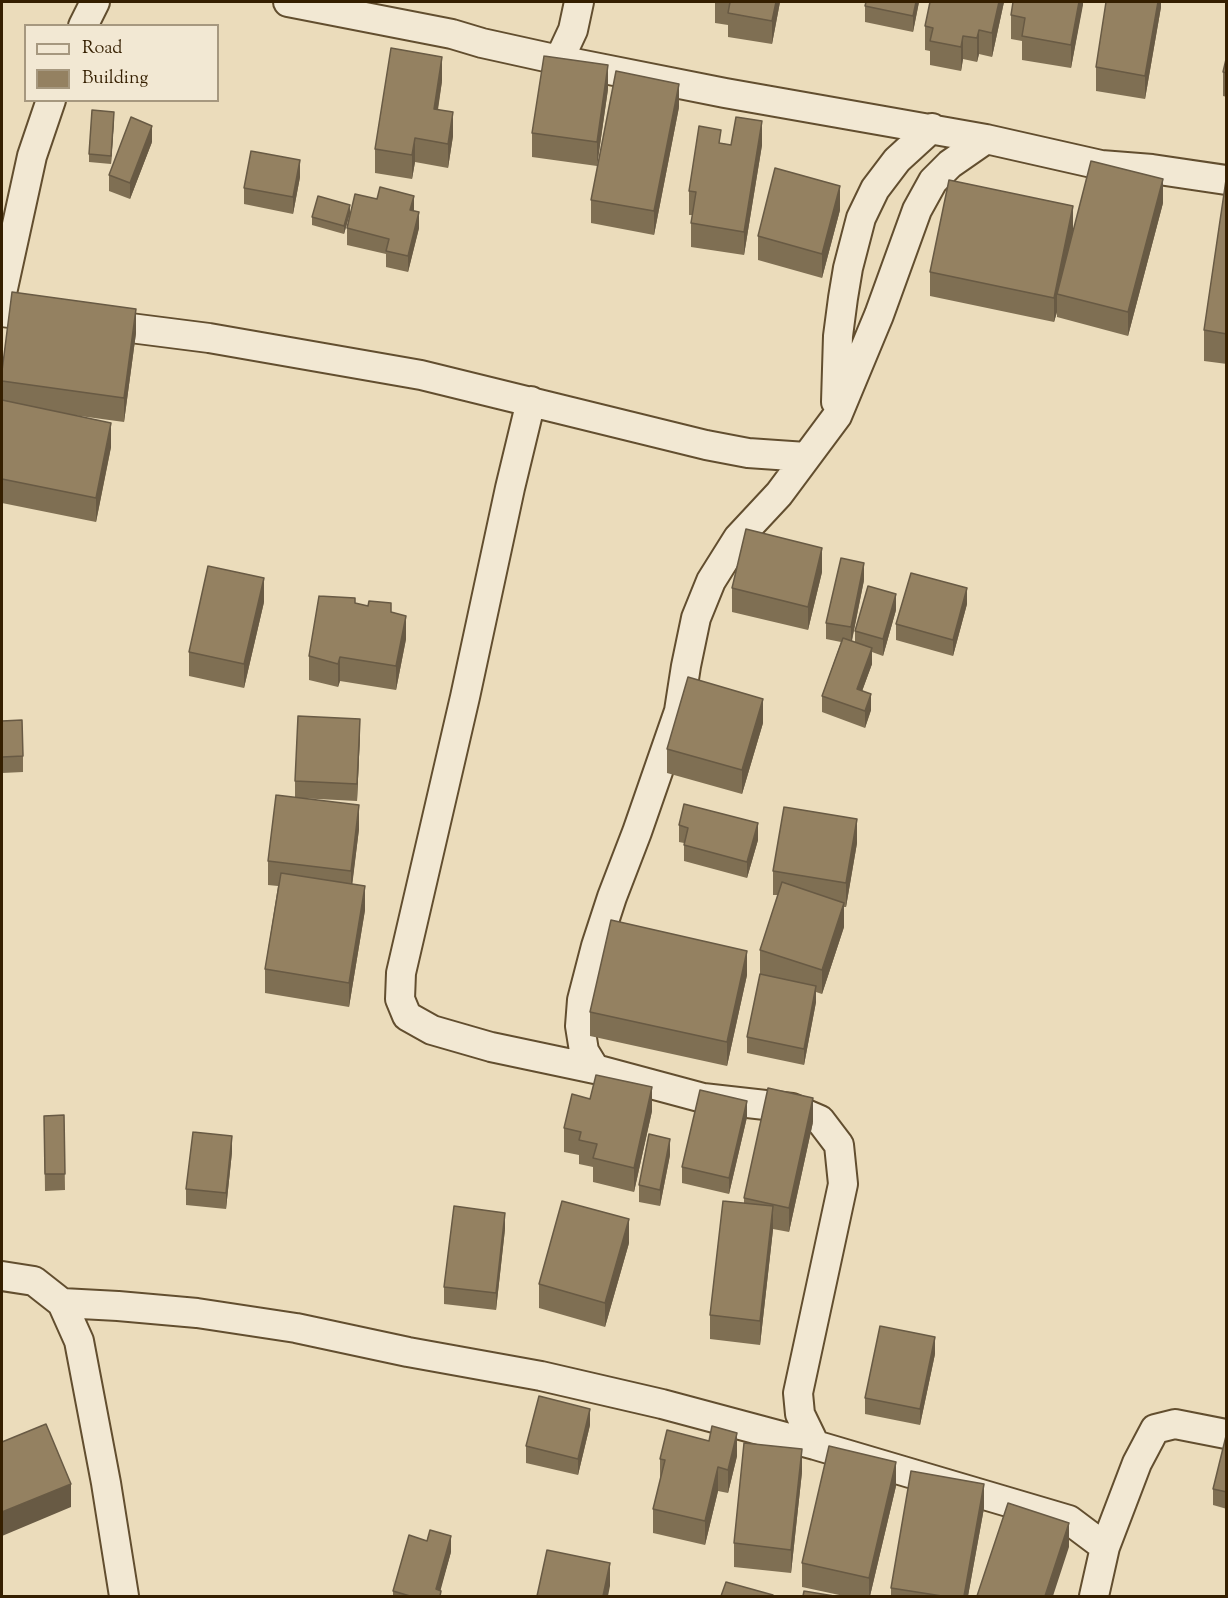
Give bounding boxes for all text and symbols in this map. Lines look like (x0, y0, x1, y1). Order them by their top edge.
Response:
legend (24, 24, 219, 102)
text: Road (82, 36, 122, 62)
text: Building (82, 66, 148, 92)

